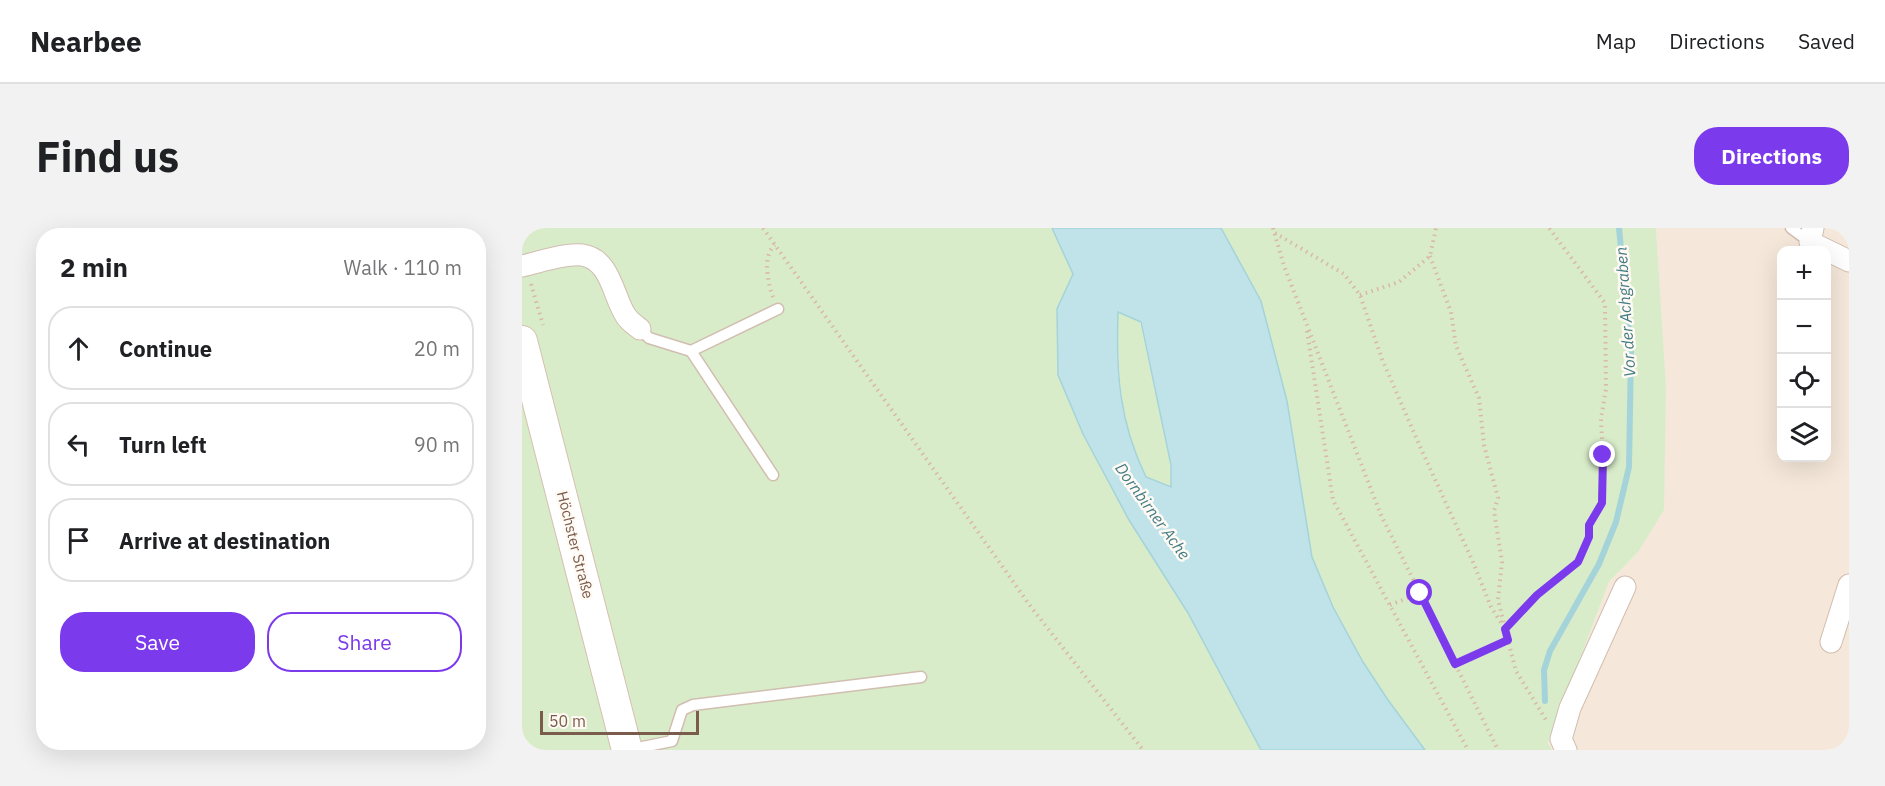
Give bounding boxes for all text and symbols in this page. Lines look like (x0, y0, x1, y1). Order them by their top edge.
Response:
text: Nearbee (30, 23, 142, 60)
text: Map (1596, 27, 1636, 55)
text: Directions (1669, 27, 1765, 55)
text: Saved (1798, 27, 1855, 55)
button: Directions (1694, 127, 1849, 185)
text: Find us (36, 129, 179, 184)
water label: Vor der Achgraben (1610, 246, 1640, 378)
map controls (1777, 246, 1831, 462)
button: + (1777, 246, 1831, 300)
text: 2 min (60, 250, 128, 284)
text: Walk · 110 m (344, 254, 462, 281)
button: − (1777, 300, 1831, 354)
icon: ahead (62, 332, 95, 365)
text: Continue (119, 334, 212, 363)
text: 20 m (414, 335, 460, 362)
button: locate (1777, 354, 1831, 408)
button: layers (1777, 408, 1831, 462)
icon: left (62, 428, 95, 461)
text: Turn left (119, 430, 207, 459)
text: 90 m (414, 431, 460, 458)
route end (1589, 441, 1615, 467)
water label: Dornbirner Ache (1111, 459, 1195, 563)
street label: Höchster Straße (553, 489, 598, 601)
icon: arrive (62, 524, 95, 557)
text: Arrive at destination (119, 526, 330, 555)
route start (1406, 579, 1432, 605)
button: Save (60, 612, 255, 672)
button: Share (267, 612, 462, 672)
scale bar (540, 708, 699, 736)
text: 50 m (549, 711, 586, 731)

